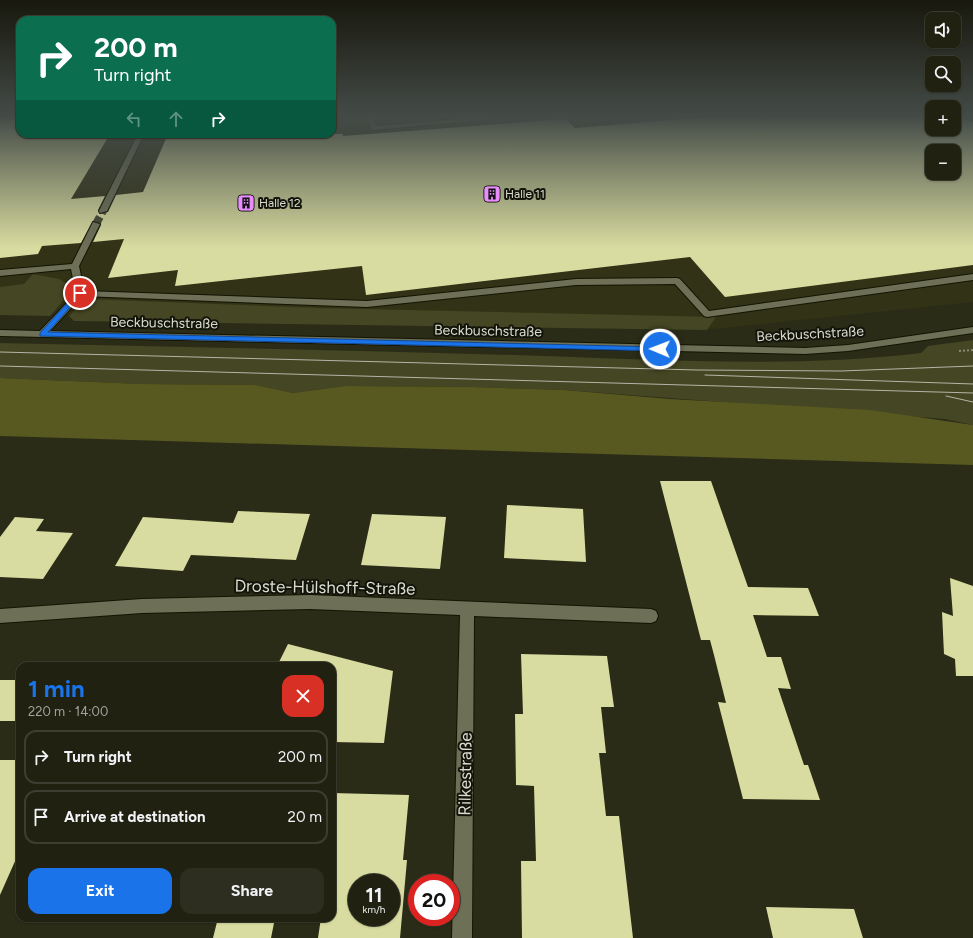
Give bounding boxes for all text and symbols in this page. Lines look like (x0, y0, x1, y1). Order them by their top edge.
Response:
map controls (925, 12, 961, 180)
button: sound (925, 12, 961, 48)
text: 200 m (94, 30, 178, 64)
icon: right (28, 32, 80, 84)
button: search (925, 56, 961, 92)
text: Turn right (94, 64, 171, 86)
button: + (925, 100, 961, 136)
icon: left (123, 108, 145, 130)
icon: ahead (165, 108, 187, 130)
icon: right (207, 108, 229, 130)
button: − (925, 144, 961, 180)
building icon: Halle 11 (482, 184, 502, 204)
place label: Halle 11 (505, 187, 545, 201)
building icon: Halle 12 (236, 193, 256, 213)
place label: Halle 12 (259, 196, 301, 210)
pin (63, 276, 97, 310)
icon: arrive (69, 282, 91, 304)
street label: Beckbuschstraße (110, 314, 218, 332)
street label: Beckbuschstraße (434, 322, 542, 340)
street label: Beckbuschstraße (756, 323, 865, 345)
position arrow (639, 328, 681, 370)
street label: Droste-Hülshoff-Straße (234, 575, 416, 599)
text: 1 min (28, 674, 85, 703)
button: close (282, 675, 324, 717)
text: 220 m · 14:00 (28, 704, 108, 719)
street label: Rilkestraße (454, 732, 476, 816)
icon: right (30, 746, 52, 768)
text: Turn right (64, 748, 132, 766)
text: 200 m (278, 748, 322, 766)
icon: arrive (30, 806, 52, 828)
text: Arrive at destination (64, 808, 205, 826)
text: 20 m (288, 808, 322, 826)
button: Exit (28, 868, 172, 914)
button: Share (180, 868, 324, 914)
speed limit sign: 20 (408, 874, 460, 926)
text: 11 (366, 883, 382, 907)
text: km/h (363, 903, 385, 916)

